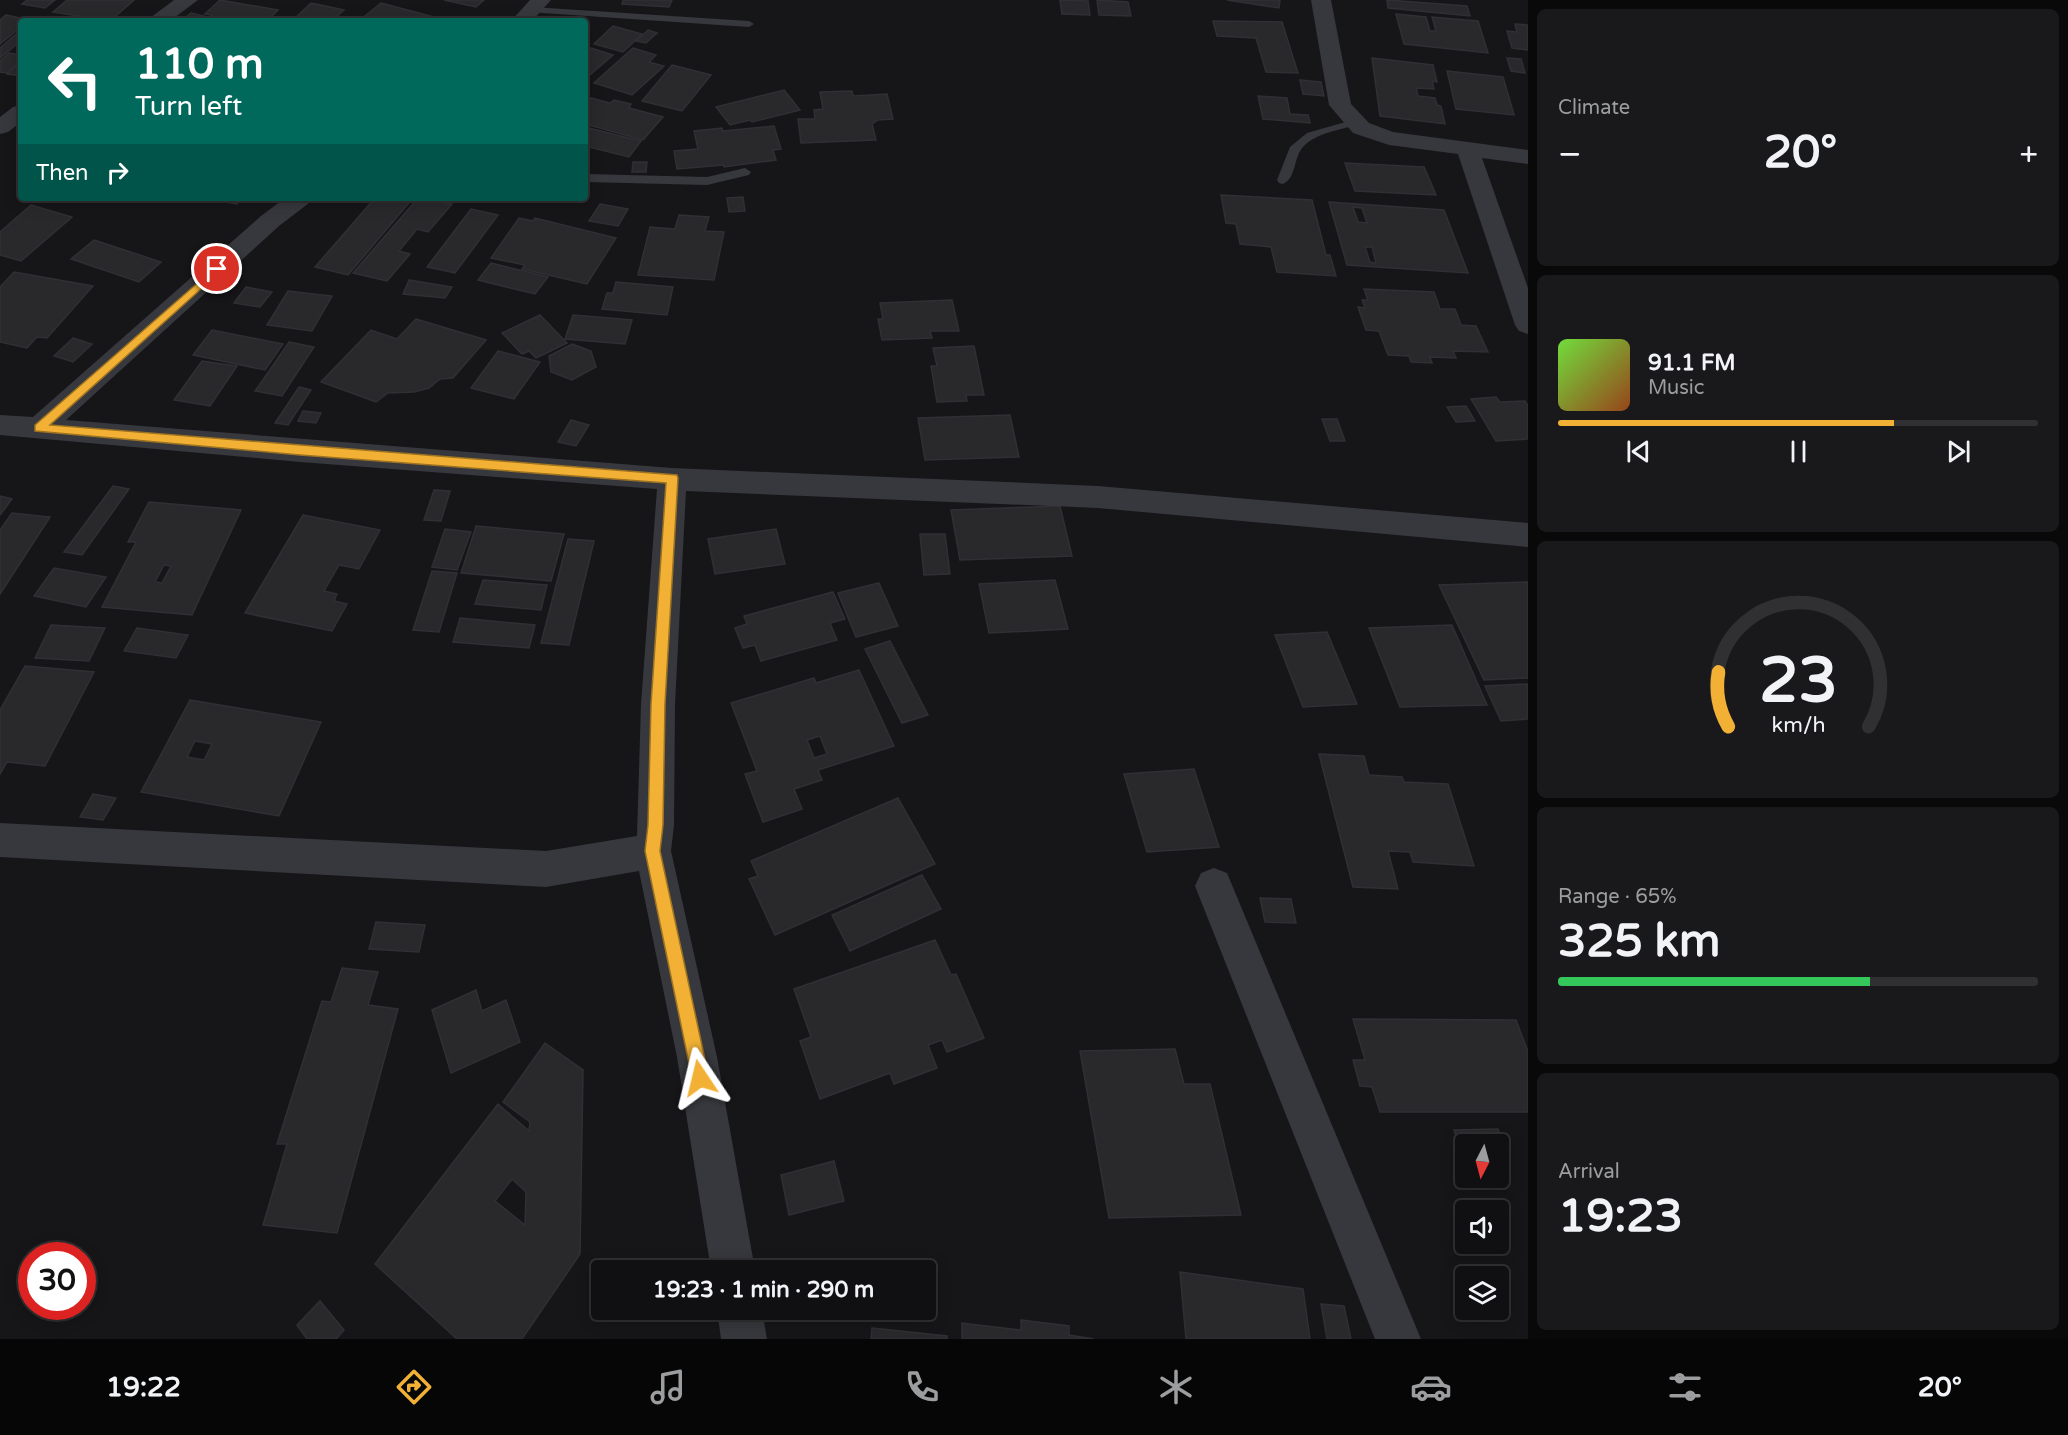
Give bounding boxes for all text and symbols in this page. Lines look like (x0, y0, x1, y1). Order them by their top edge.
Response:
text: 110 m (135, 39, 264, 90)
icon: left (36, 42, 114, 120)
text: Turn left (135, 90, 242, 123)
text: Climate (1558, 96, 1630, 120)
text: 20° (1764, 126, 1837, 180)
text: − (1558, 135, 1582, 174)
text: + (2019, 135, 2038, 174)
icon: right (101, 156, 134, 189)
text: Then (36, 160, 89, 186)
pin (191, 243, 242, 294)
icon: arrive (200, 252, 233, 285)
text: 91.1 FM (1648, 350, 1736, 376)
text: Music (1648, 376, 1704, 400)
icon: previous (1622, 435, 1655, 468)
icon: pause (1782, 435, 1815, 468)
icon: next (1942, 435, 1975, 468)
text: 23 (1759, 644, 1837, 719)
text: km/h (1771, 712, 1825, 738)
text: Range · 65% (1558, 885, 1677, 909)
text: 325 km (1558, 915, 1720, 969)
position arrow (668, 1046, 732, 1110)
north arrow (1455, 1134, 1509, 1188)
map controls (1455, 1134, 1509, 1320)
text: Arrival (1558, 1160, 1620, 1184)
text: 19:23 (1558, 1190, 1683, 1244)
button: sound (1455, 1200, 1509, 1254)
speed limit sign: 30 (18, 1242, 96, 1320)
button: layers (1455, 1266, 1509, 1320)
text: 19:23 · 1 min · 290 m (653, 1277, 874, 1303)
icon: directions (393, 1366, 435, 1408)
icon: music (647, 1366, 689, 1408)
icon: phone (901, 1366, 943, 1408)
icon: climate (1155, 1366, 1197, 1408)
icon: car (1410, 1366, 1452, 1408)
icon: filters (1664, 1366, 1706, 1408)
text: 19:22 (106, 1371, 181, 1404)
text: 20° (1918, 1371, 1962, 1404)

